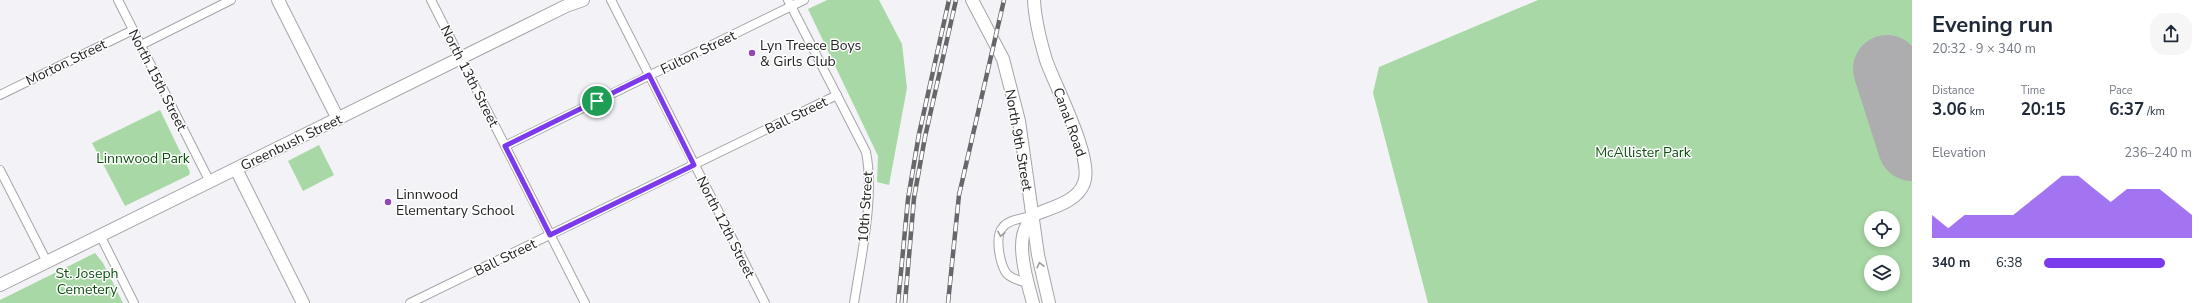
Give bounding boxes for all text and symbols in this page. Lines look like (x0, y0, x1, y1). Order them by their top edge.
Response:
text: Evening run (1932, 10, 2053, 40)
button: share (2150, 13, 2192, 55)
street label: North 13th Street (436, 22, 503, 130)
street label: North 15th Street (124, 26, 191, 134)
street label: Fulton Street (657, 26, 739, 79)
street label: Morton Street (23, 35, 110, 90)
place label: Lyn Treece Boys & Girls Club (760, 36, 862, 71)
text: 20:32 · 9 × 340 m (1932, 40, 2036, 58)
marker: Lyn Treece Boys & Girls Club (747, 48, 757, 58)
text: Distance (1932, 83, 1975, 98)
text: Time (2021, 83, 2045, 98)
text: Pace (2109, 83, 2133, 98)
pin (580, 84, 614, 118)
street label: Canal Road (1048, 85, 1091, 159)
street label: North 9th Street (1000, 88, 1037, 193)
icon: arrive (586, 90, 608, 112)
street label: Ball Street (762, 92, 831, 139)
text: 3.06 (1932, 98, 1967, 121)
text: 20:15 (2021, 98, 2066, 121)
text: 6:37 (2109, 98, 2144, 121)
text: km (1967, 104, 1985, 119)
text: /km (2144, 104, 2165, 119)
street label: Greenbush Street (237, 110, 345, 175)
park label: McAllister Park (1595, 143, 1692, 162)
text: Elevation (1932, 144, 1986, 162)
text: 236–240 m (2124, 144, 2192, 162)
park label: Linnwood Park (96, 149, 191, 168)
street label: 10th Street (854, 171, 877, 243)
street label: North 12th Street (692, 173, 759, 281)
place label: Linnwood Elementary School (396, 185, 515, 220)
marker: Linnwood Elementary School (383, 197, 393, 207)
map controls (1864, 211, 1900, 291)
button: locate (1864, 211, 1900, 247)
one-way arrow (997, 231, 1005, 237)
street label: Ball Street (471, 234, 540, 281)
text: 340 m (1932, 254, 1970, 272)
text: 6:38 (1996, 254, 2022, 272)
button: layers (1864, 255, 1900, 291)
one-way arrow (1037, 262, 1045, 268)
park label: St. Joseph Cemetery (55, 264, 119, 299)

